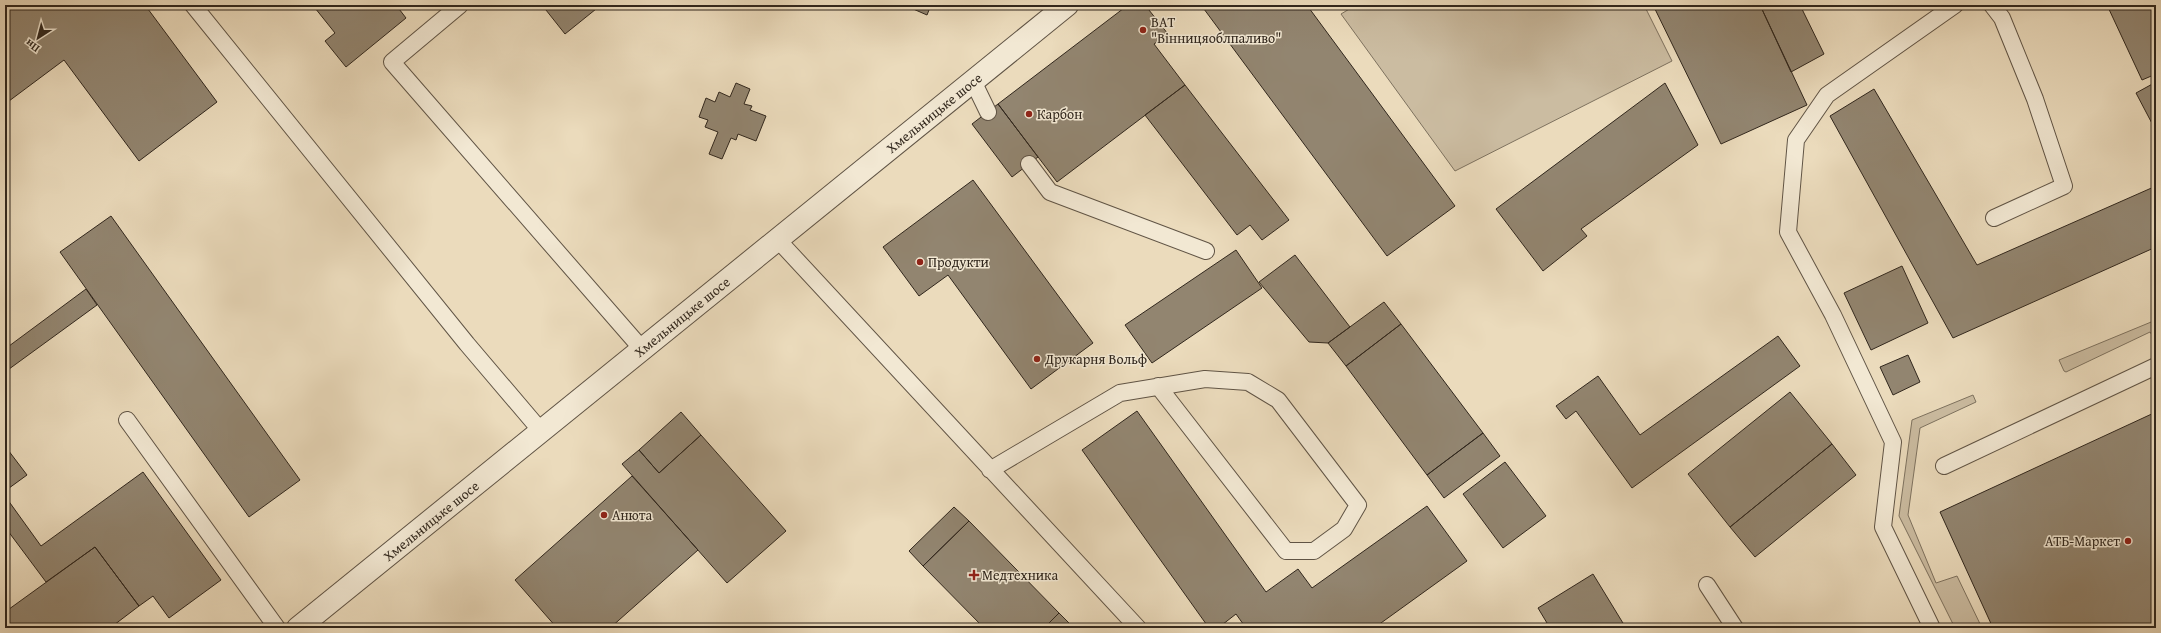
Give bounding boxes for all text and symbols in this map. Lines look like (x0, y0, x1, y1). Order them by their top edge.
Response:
place label: ВАТ "Вінницяоблпаливо" (1151, 12, 1281, 48)
north arrow (18, 18, 58, 58)
marker: ВАТ "Вінницяоблпаливо" (1138, 25, 1148, 35)
text: Пн (21, 35, 43, 57)
street label: Хмельницьке шосе (882, 68, 987, 158)
place label: Карбон (1037, 104, 1082, 124)
marker: Карбон (1024, 109, 1034, 119)
place label: Продукти (928, 252, 989, 272)
marker: Продукти (915, 257, 925, 267)
street label: Хмельницьке шосе (630, 272, 735, 362)
place label: Друкарня Вольф (1044, 349, 1147, 369)
marker: Друкарня Вольф (1032, 354, 1042, 364)
street label: Хмельницьке шосе (379, 476, 484, 566)
place label: Анюта (612, 505, 652, 525)
marker: Анюта (599, 510, 609, 520)
place label: АТБ-Маркет (2045, 531, 2120, 551)
marker: АТБ-Маркет (2123, 536, 2133, 546)
place label: Медтехника (982, 565, 1058, 585)
marker: Медтехника (969, 570, 979, 580)

